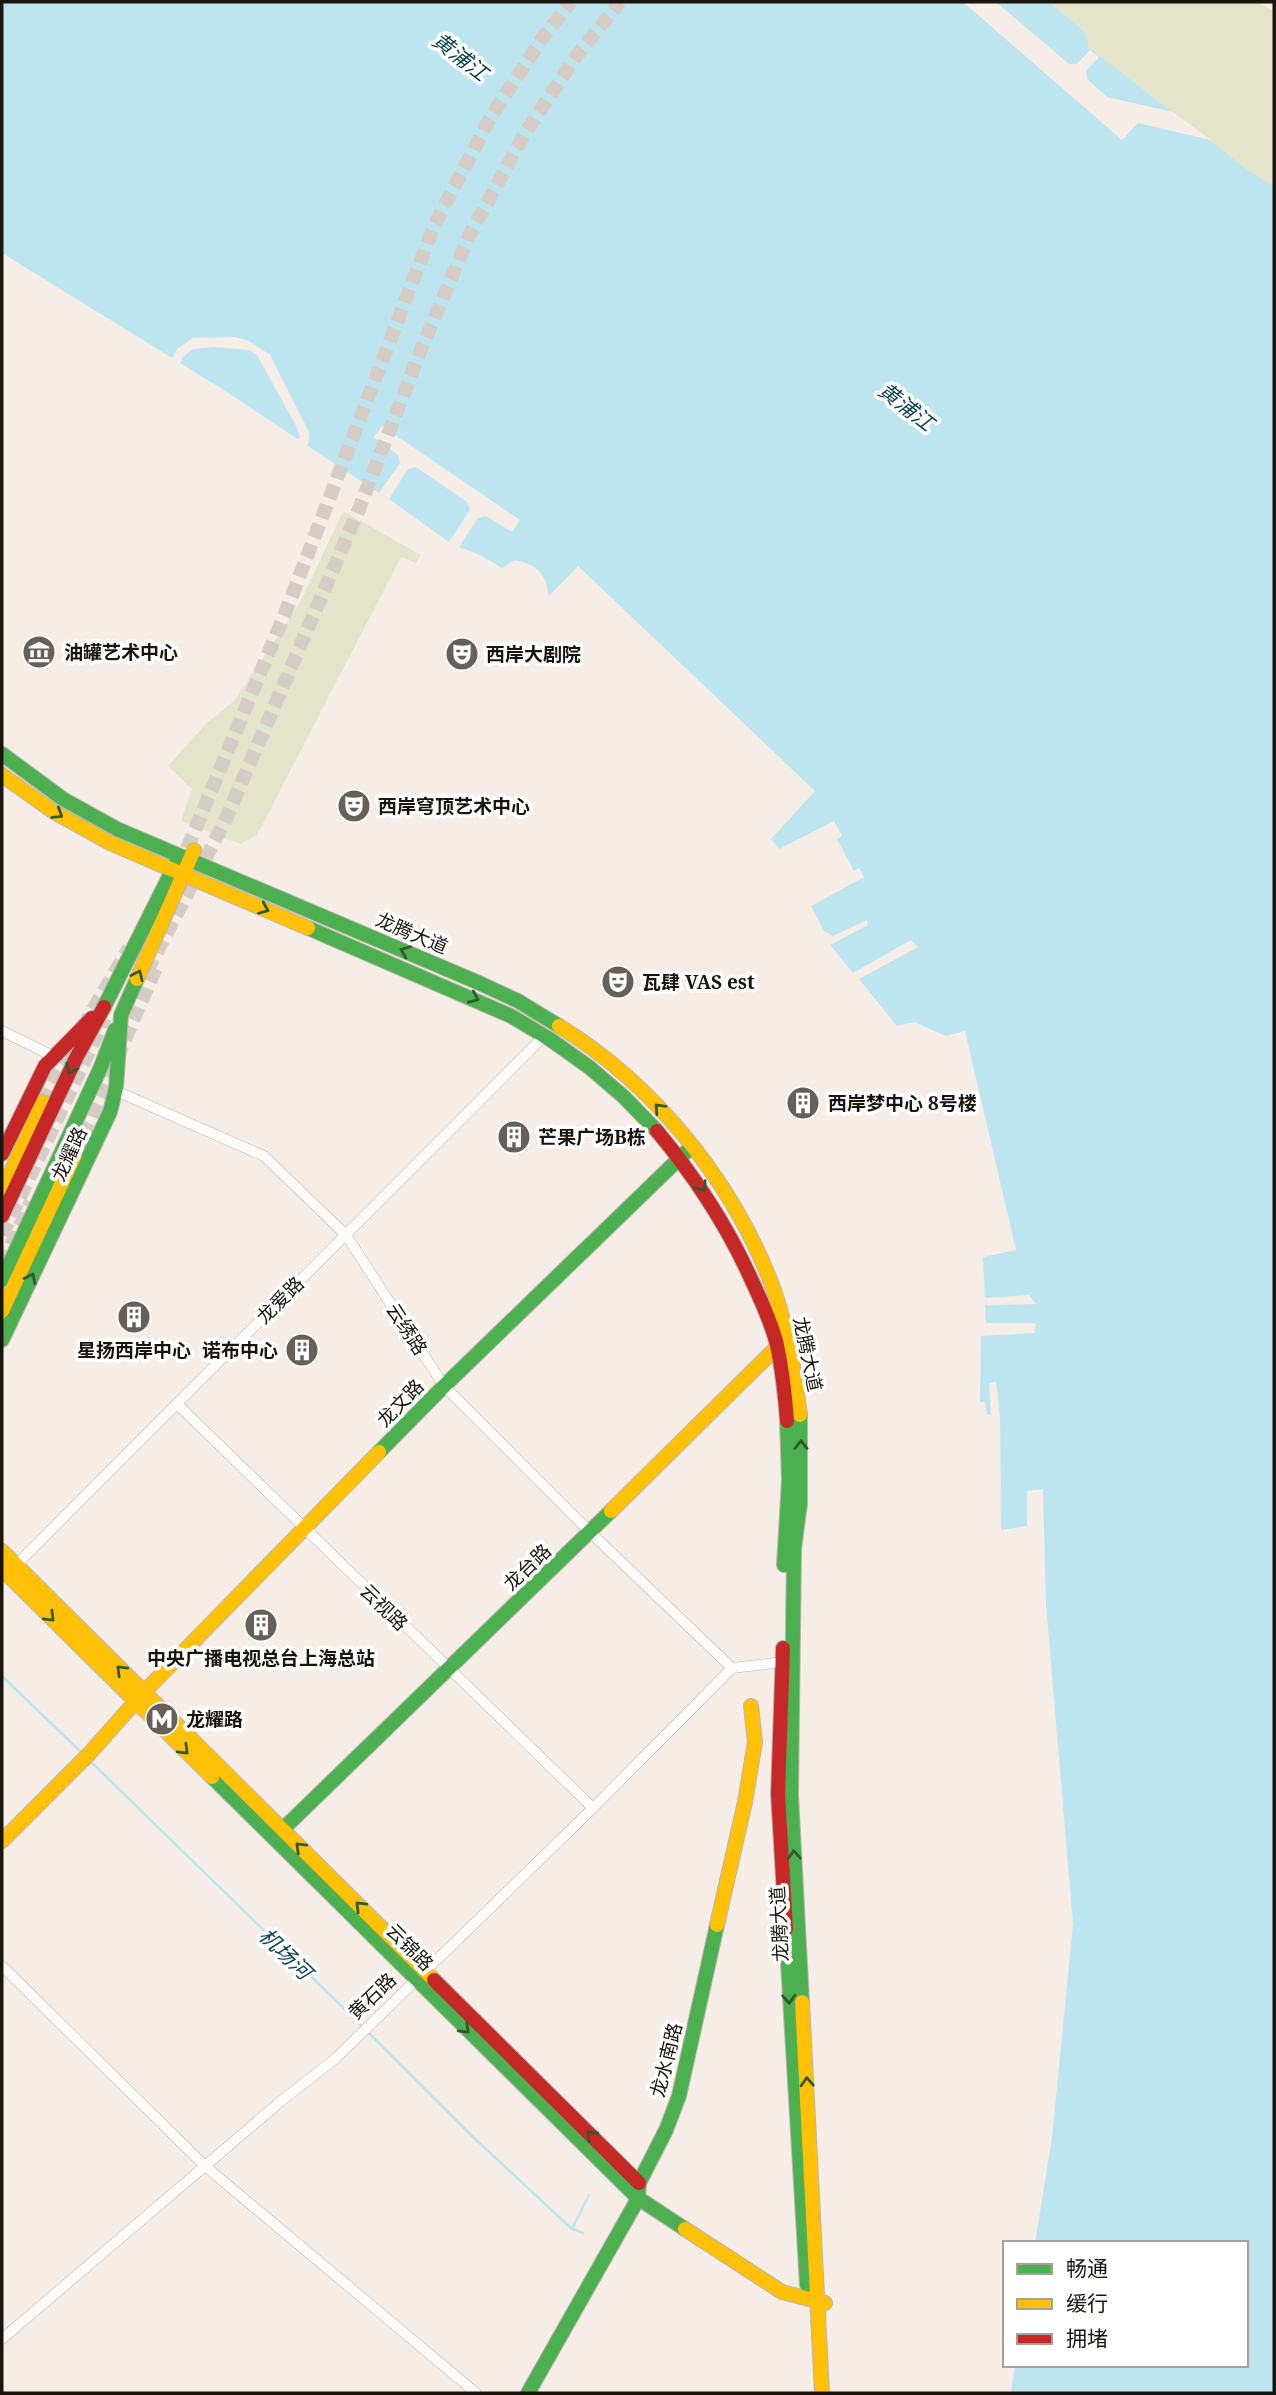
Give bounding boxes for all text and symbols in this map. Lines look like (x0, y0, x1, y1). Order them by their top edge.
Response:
water label: 黄浦江 (427, 26, 496, 88)
water label: 黄浦江 (873, 376, 942, 438)
museum icon: 油罐艺术中心 (20, 633, 58, 671)
theatre icon: 西岸大剧院 (443, 635, 481, 673)
place label: 油罐艺术中心 (64, 639, 178, 665)
place label: 西岸大剧院 (486, 641, 581, 667)
theatre icon: 西岸穹顶艺术中心 (335, 787, 373, 825)
place label: 西岸穹顶艺术中心 (378, 793, 530, 819)
one-way arrow (50, 805, 63, 818)
one-way arrow (258, 900, 270, 914)
street label: 龙腾大道 (372, 906, 452, 960)
one-way arrow (400, 945, 412, 959)
theatre icon: 瓦肆 VAS est (599, 963, 637, 1001)
place label: 瓦肆 VAS est (642, 969, 755, 995)
one-way arrow (129, 970, 143, 982)
one-way arrow (466, 990, 479, 1004)
one-way arrow (65, 1062, 79, 1074)
building icon: 西岸梦中心 8号楼 (784, 1084, 822, 1122)
place label: 西岸梦中心 8号楼 (828, 1090, 977, 1116)
one-way arrow (655, 1103, 667, 1116)
building icon: 芒果广场B栋 (495, 1118, 533, 1156)
street label: 龙耀路 (45, 1123, 93, 1185)
place label: 芒果广场B栋 (538, 1124, 646, 1150)
one-way arrow (694, 1179, 707, 1192)
street label: 龙爱路 (251, 1271, 309, 1329)
one-way arrow (23, 1273, 37, 1285)
building icon: 星扬西岸中心 (115, 1298, 153, 1336)
street label: 云绣路 (381, 1298, 433, 1360)
street label: 龙腾大道 (787, 1314, 829, 1394)
building icon: 诺布中心 (283, 1331, 321, 1369)
place label: 星扬西岸中心 (77, 1337, 191, 1363)
place label: 诺布中心 (202, 1337, 278, 1363)
street label: 龙文路 (371, 1373, 429, 1433)
one-way arrow (793, 1439, 809, 1449)
street label: 龙台路 (497, 1538, 557, 1596)
street label: 云视路 (354, 1578, 414, 1636)
building icon: 中央广播电视总台上海总站 (242, 1606, 280, 1644)
one-way arrow (42, 1609, 55, 1622)
place label: 中央广播电视总台上海总站 (147, 1645, 375, 1671)
one-way arrow (116, 1665, 129, 1678)
metro station icon: 龙耀路 (143, 1700, 181, 1738)
place label: 龙耀路 (186, 1706, 243, 1732)
one-way arrow (175, 1742, 188, 1755)
one-way arrow (296, 1843, 309, 1856)
one-way arrow (787, 1849, 802, 1860)
street label: 龙腾大道 (764, 1885, 794, 1963)
one-way arrow (355, 1901, 368, 1914)
street label: 云锦路 (381, 1918, 439, 1976)
water label: 机场河 (253, 1921, 321, 1988)
street label: 黄石路 (342, 1967, 402, 2025)
one-way arrow (782, 1994, 797, 2005)
one-way arrow (456, 2020, 469, 2033)
street label: 龙水南路 (644, 2020, 688, 2100)
one-way arrow (799, 2076, 814, 2087)
one-way arrow (586, 2130, 599, 2143)
legend (1003, 2241, 1248, 2367)
text: 畅通 (1066, 2254, 1108, 2282)
text: 缓行 (1066, 2289, 1108, 2317)
text: 拥堵 (1066, 2324, 1108, 2352)

